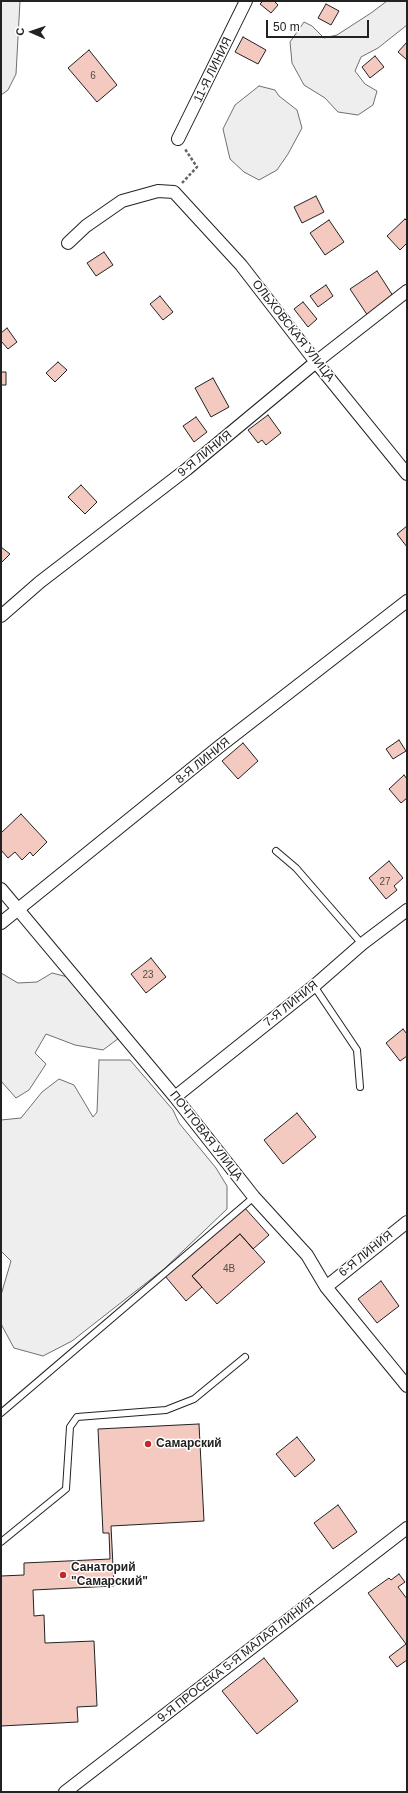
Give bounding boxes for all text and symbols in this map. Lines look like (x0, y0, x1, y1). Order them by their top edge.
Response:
north arrow (12, 12, 52, 52)
scale bar (268, 12, 371, 38)
text: 50 m (273, 20, 300, 34)
text: С (14, 27, 26, 36)
street label: 11-Я ЛИНИЯ (191, 35, 235, 105)
house number: 6 (90, 70, 96, 82)
street label: ОЛЬХОВСКАЯ УЛИЦА (249, 277, 337, 385)
street label: 9-Я ЛИНИЯ (175, 428, 235, 480)
street label: 8-Я ЛИНИЯ (173, 735, 233, 787)
house number: 27 (379, 876, 391, 888)
house number: 23 (142, 969, 154, 981)
street label: 7-Я ЛИНИЯ (261, 978, 321, 1030)
street label: ПОЧТОВАЯ УЛИЦА (166, 1088, 246, 1184)
street label: 6-Я ЛИНИЯ (336, 1228, 396, 1280)
house number: 4В (223, 1263, 235, 1275)
place label: Самарский (156, 1437, 222, 1451)
marker: Самарский (143, 1439, 153, 1449)
place label: Санаторий "Самарский" (71, 1561, 148, 1589)
marker: Санаторий "Самарский" (58, 1570, 68, 1580)
street label: 9-Я ПРОСЕКА 5-Я МАЛАЯ ЛИНИЯ (155, 1594, 317, 1726)

